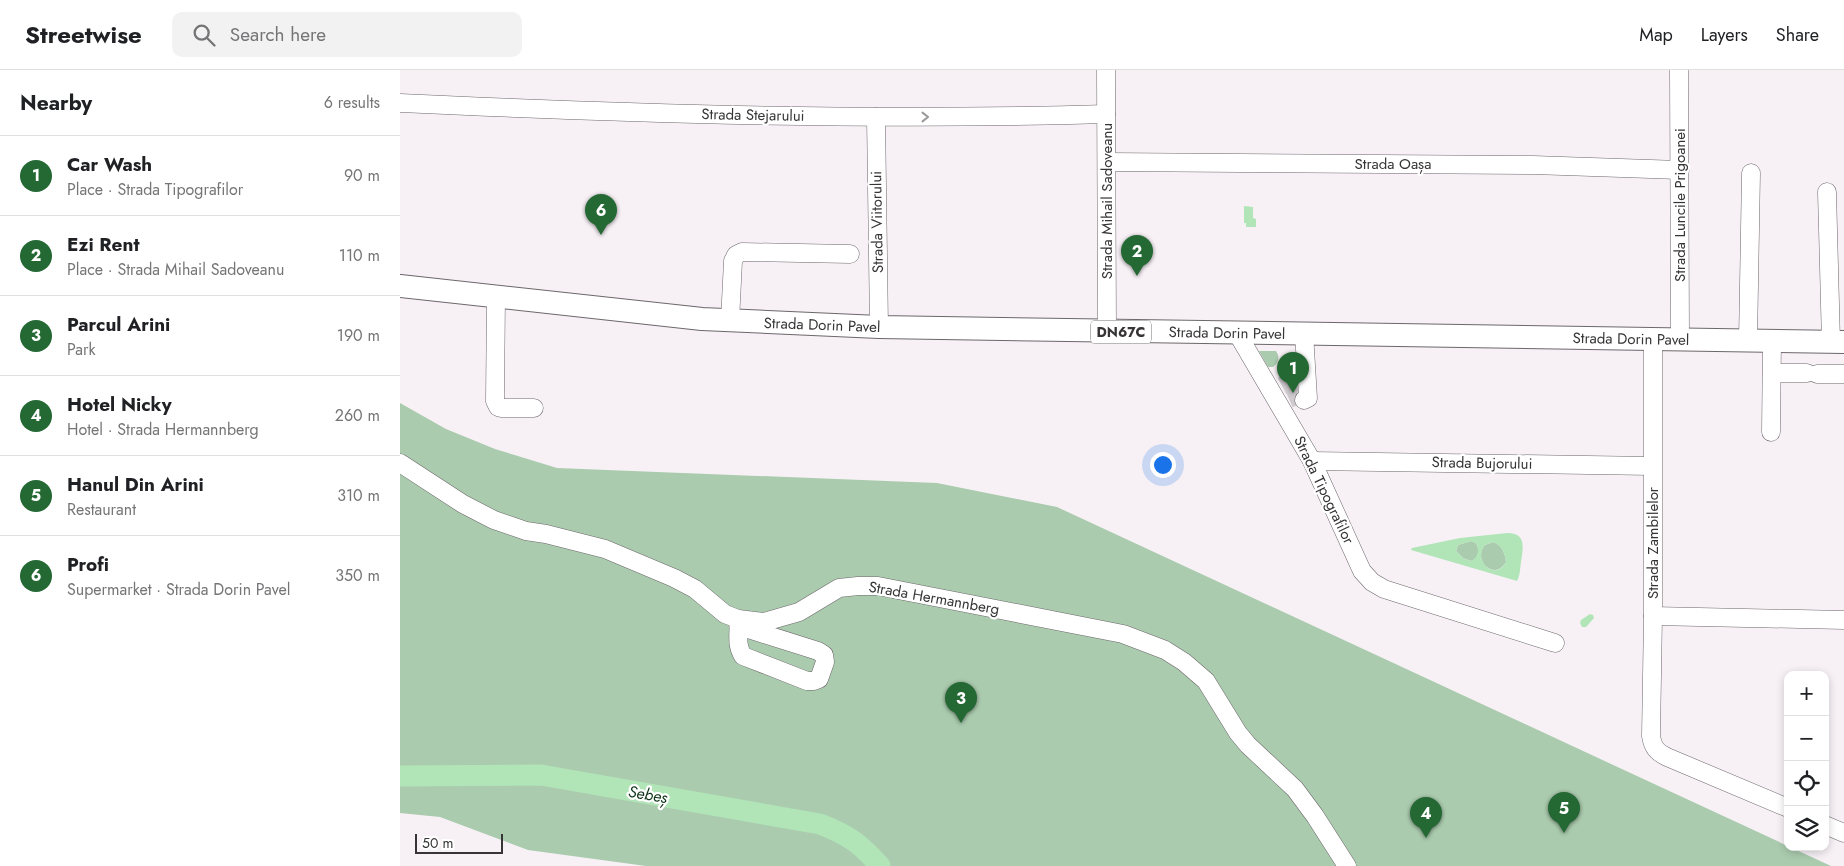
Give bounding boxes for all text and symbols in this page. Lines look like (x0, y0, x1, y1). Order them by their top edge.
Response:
search box (172, 12, 522, 57)
text: Streetwise (25, 17, 142, 52)
icon: search (190, 21, 218, 49)
text: Search here (230, 21, 326, 48)
text: Map (1639, 22, 1673, 48)
text: Layers (1701, 22, 1748, 48)
text: Share (1776, 22, 1819, 48)
text: Nearby (20, 88, 92, 118)
text: 6 results (324, 91, 380, 114)
street label: Strada Stejarului (701, 103, 805, 127)
one-way arrow (922, 112, 929, 122)
street label: Strada Mihail Sadoveanu (1096, 123, 1118, 279)
street label: Strada Luncile Prigoanei (1669, 128, 1691, 282)
text: Car Wash (67, 151, 152, 178)
street label: Strada Oașa (1355, 153, 1431, 175)
text: 1 (32, 164, 40, 187)
text: 90 m (344, 164, 380, 187)
street label: Strada Viitorului (865, 171, 889, 273)
text: Place · Strada Tipografilor (67, 178, 243, 201)
pin: 6 (585, 194, 617, 235)
text: Ezi Rent (67, 231, 139, 258)
pin: 2 (1121, 235, 1153, 276)
text: 2 (31, 244, 41, 267)
text: 110 m (339, 244, 380, 267)
text: Place · Strada Mihail Sadoveanu (67, 258, 284, 281)
text: Parcul Arini (67, 311, 170, 338)
street label: Strada Dorin Pavel (763, 312, 881, 338)
road number: DN67C (1091, 320, 1151, 344)
street label: Strada Dorin Pavel (1168, 321, 1286, 345)
text: 3 (31, 324, 41, 347)
text: 190 m (337, 324, 380, 347)
street label: Strada Dorin Pavel (1572, 327, 1690, 351)
text: Park (67, 338, 96, 361)
pin: 1 (1277, 352, 1309, 393)
text: Hotel Nicky (67, 391, 172, 418)
text: 4 (30, 404, 42, 427)
text: 260 m (335, 404, 380, 427)
text: Hotel · Strada Hermannberg (67, 418, 259, 441)
street label: Strada Tipografilor (1288, 432, 1360, 549)
street label: Strada Bujorului (1431, 451, 1533, 475)
your location (1150, 452, 1176, 478)
text: Hanul Din Arini (67, 471, 204, 498)
text: 5 (31, 484, 41, 507)
text: 310 m (337, 484, 380, 507)
street label: Strada Zambilelor (1642, 486, 1664, 599)
text: Restaurant (67, 498, 136, 521)
text: Profi (67, 551, 109, 578)
text: 6 (31, 564, 41, 587)
text: 350 m (335, 564, 380, 587)
street label: Strada Hermannberg (867, 576, 1001, 620)
text: Supermarket · Strada Dorin Pavel (67, 578, 290, 601)
map controls (1784, 671, 1829, 851)
button: + (1784, 671, 1829, 716)
pin: 3 (945, 682, 977, 723)
button: − (1784, 716, 1829, 761)
button: locate (1784, 761, 1829, 806)
water label: Sebeș (626, 780, 670, 809)
pin: 5 (1548, 792, 1580, 833)
pin: 4 (1410, 797, 1442, 838)
button: layers (1784, 806, 1829, 851)
scale bar (415, 831, 502, 854)
text: 50 m (422, 833, 453, 853)

